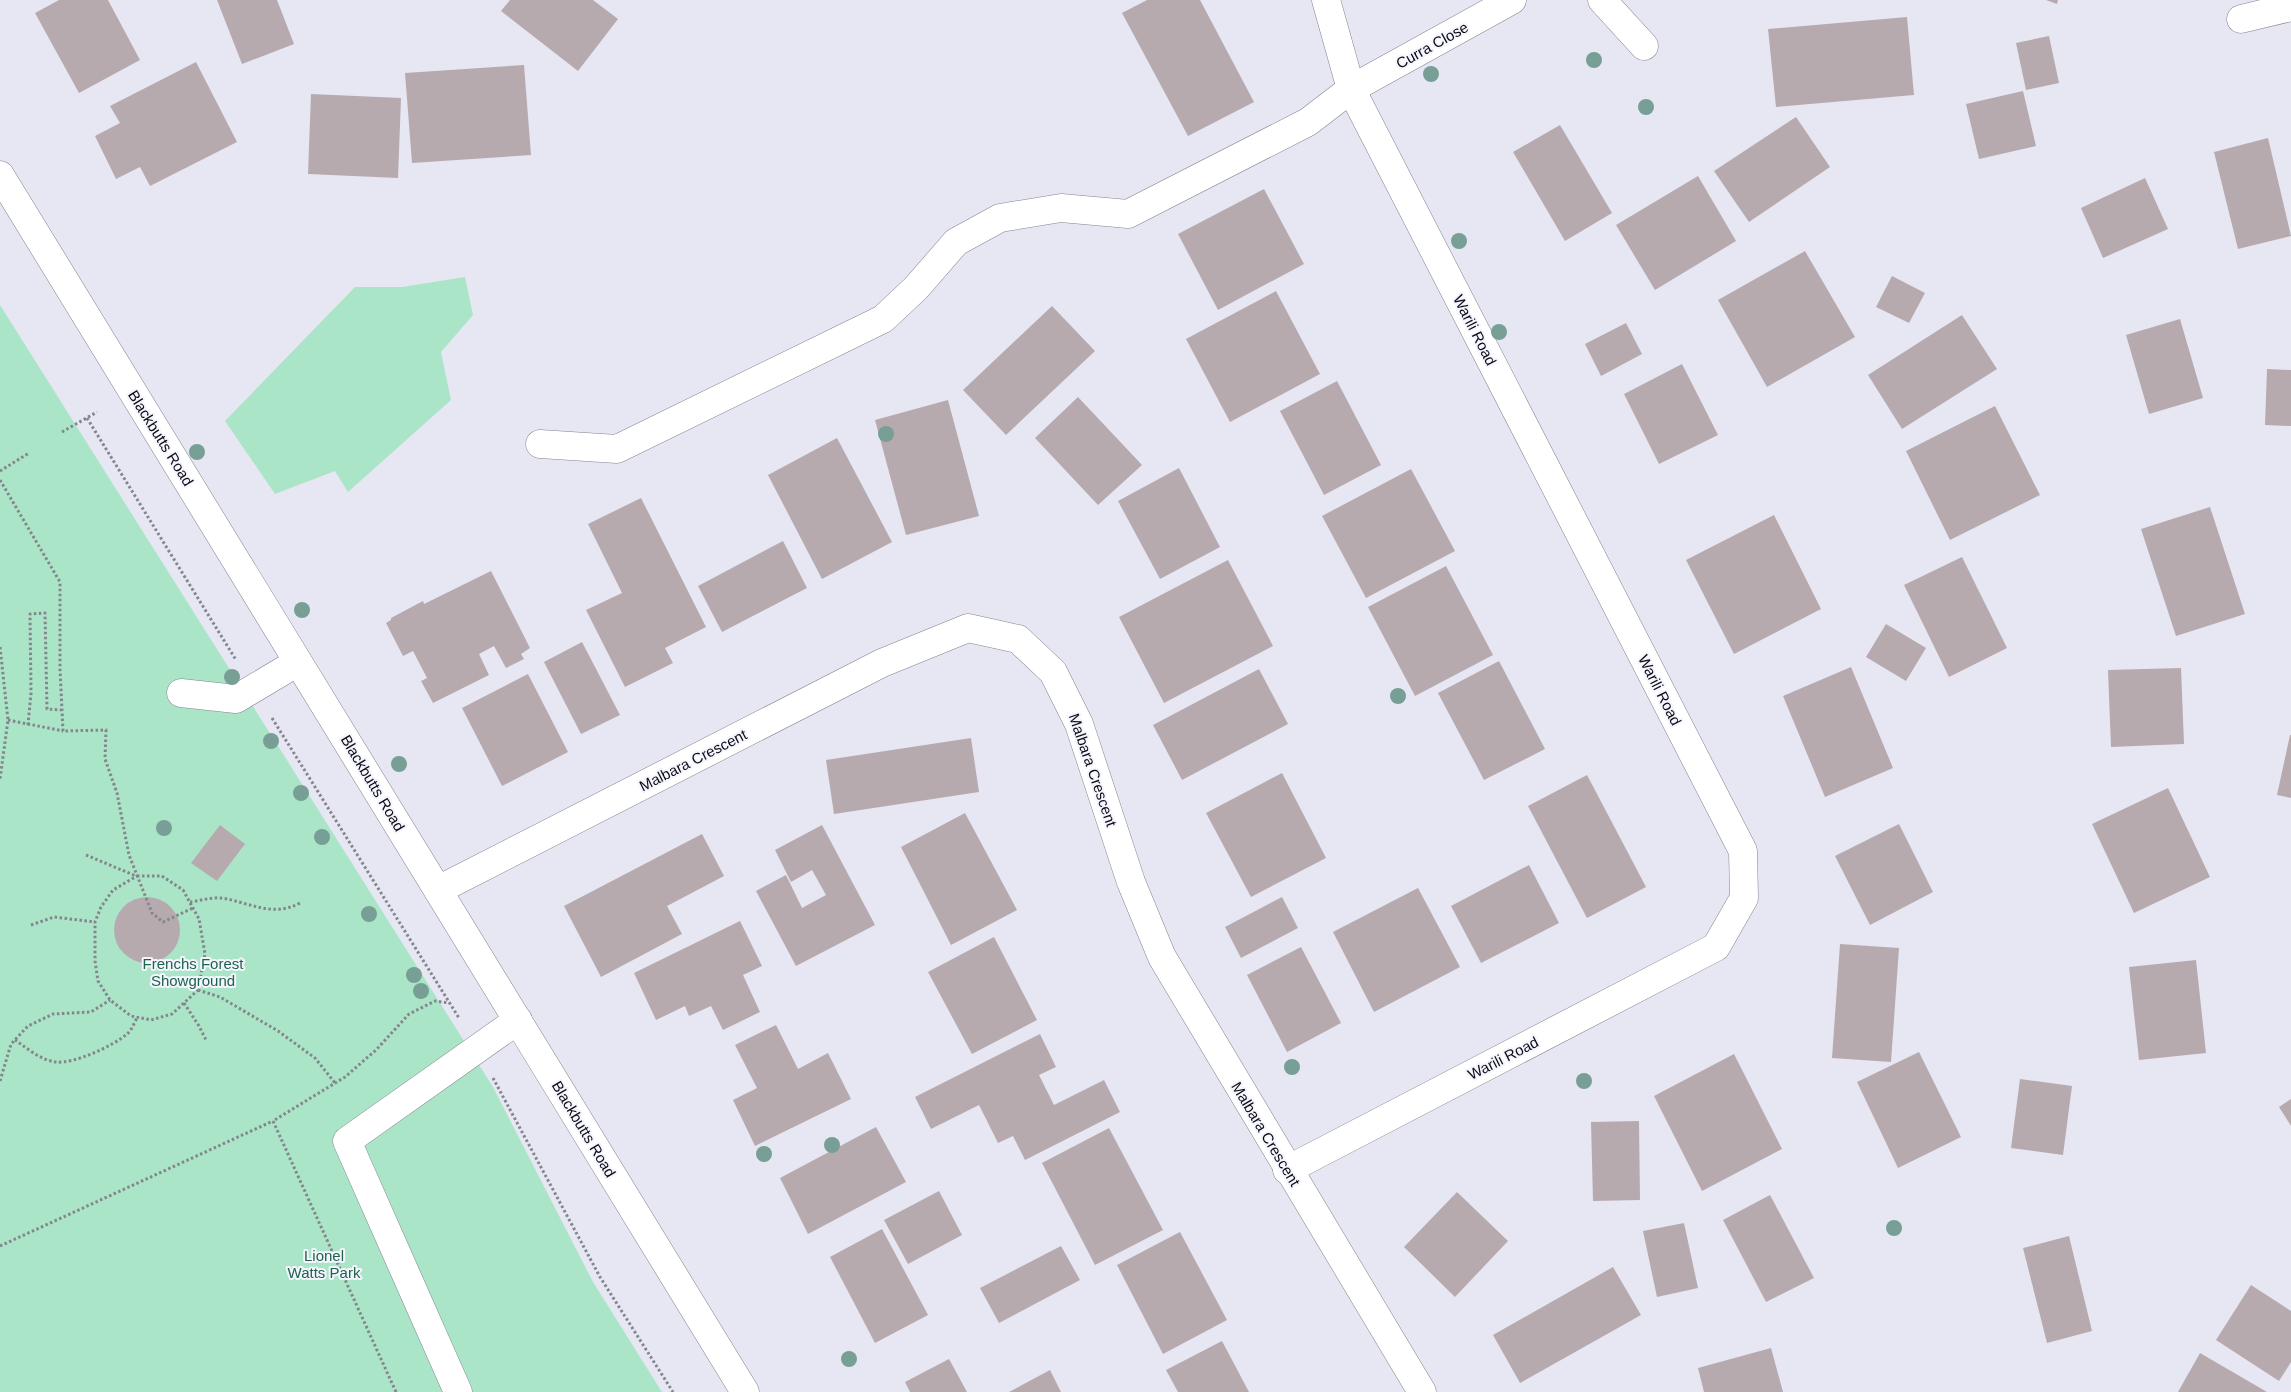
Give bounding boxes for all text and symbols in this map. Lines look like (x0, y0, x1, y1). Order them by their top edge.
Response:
street label: Curra Close (1393, 18, 1471, 72)
street label: Warili Road (1450, 292, 1500, 368)
street label: Blackbutts Road (125, 387, 197, 489)
street label: Warili Road (1635, 652, 1685, 728)
street label: Malbara Crescent (1066, 711, 1121, 830)
street label: Malbara Crescent (636, 725, 750, 794)
street label: Blackbutts Road (338, 732, 408, 834)
park label: Frenchs Forest Showground (143, 955, 244, 989)
street label: Warili Road (1465, 1033, 1541, 1083)
street label: Blackbutts Road (549, 1078, 619, 1180)
street label: Malbara Crescent (1228, 1079, 1304, 1190)
park label: Lionel Watts Park (288, 1247, 361, 1281)

